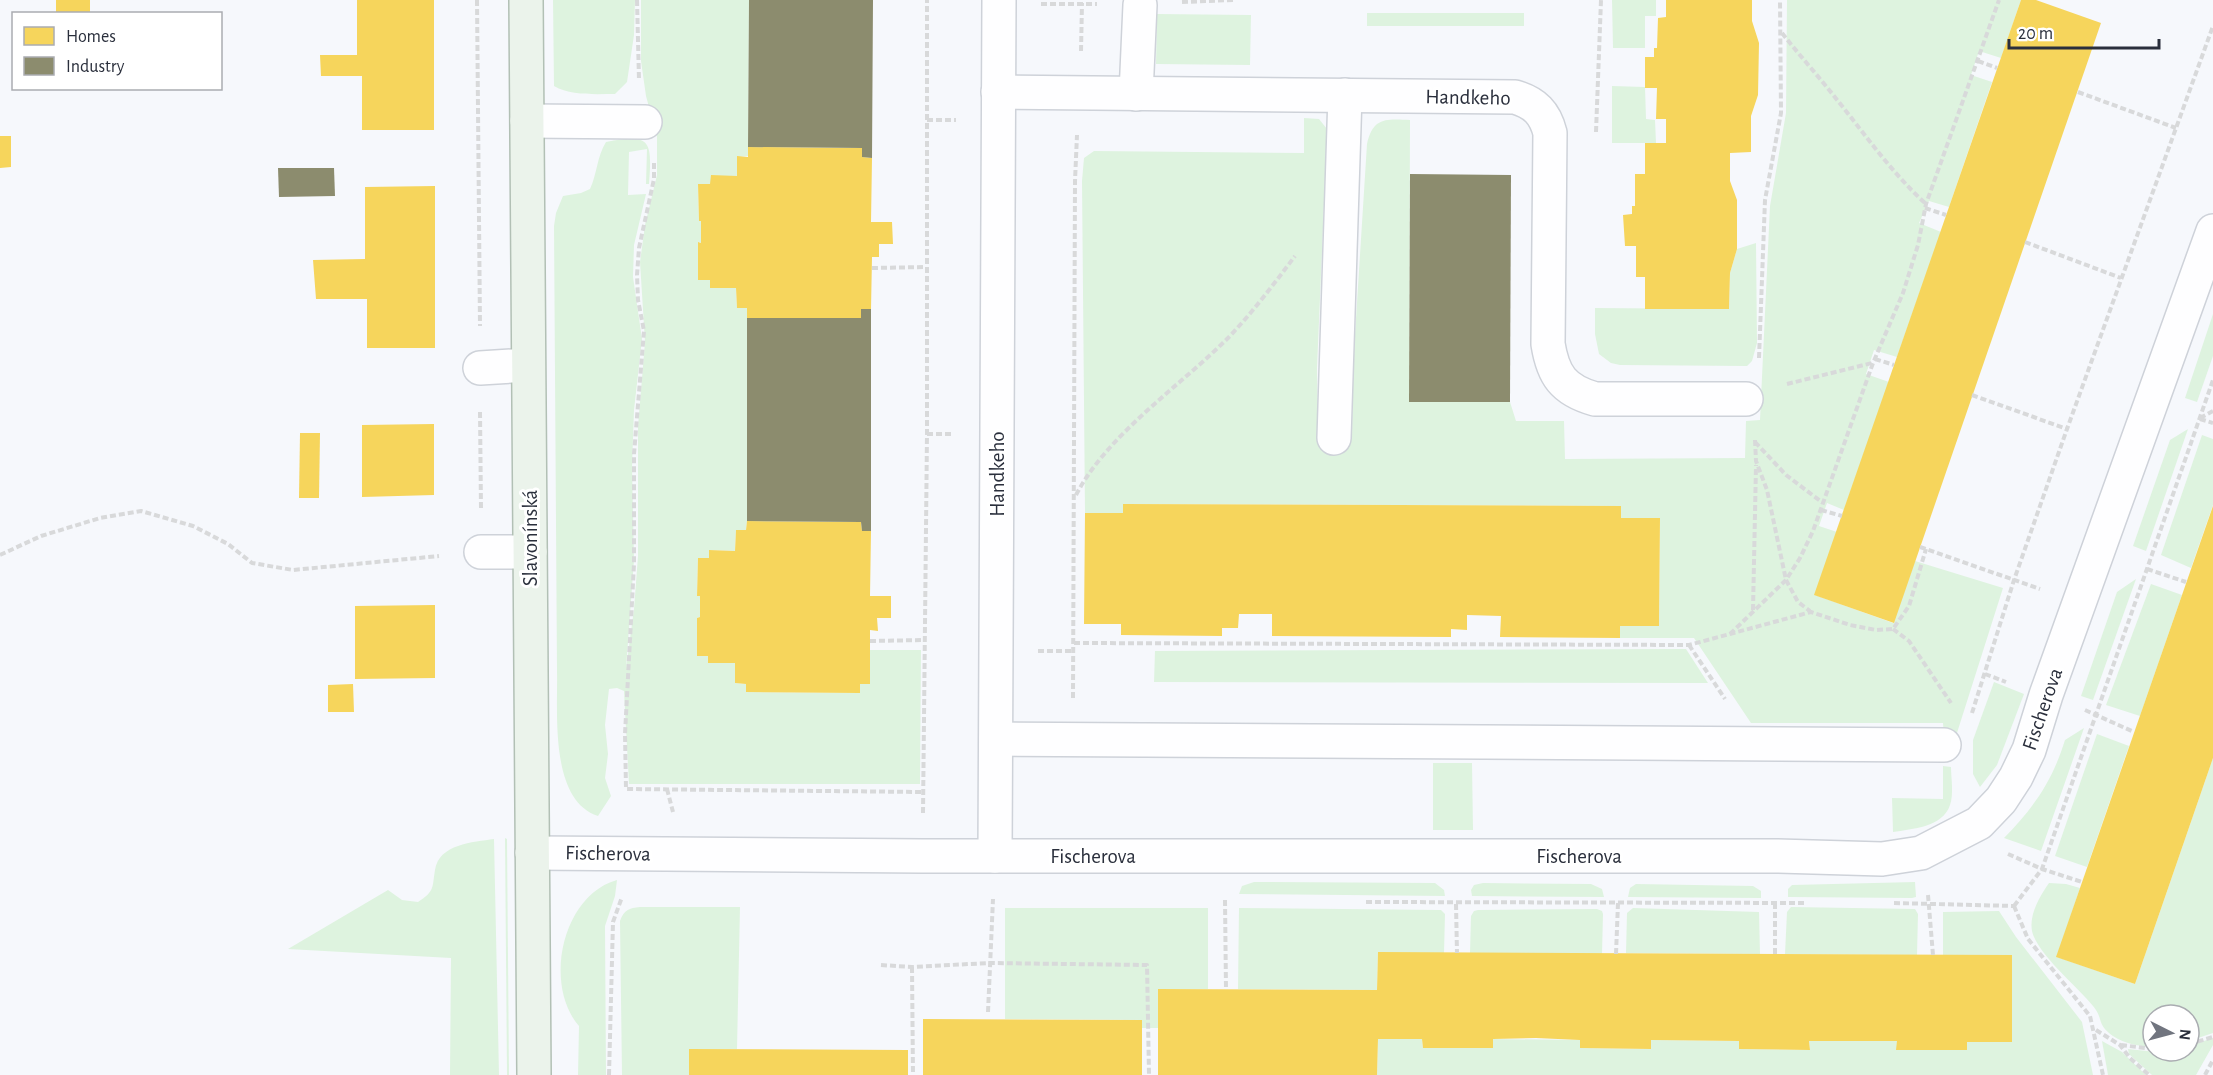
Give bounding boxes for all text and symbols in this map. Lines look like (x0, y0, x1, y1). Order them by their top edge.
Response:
legend (12, 12, 222, 90)
scale bar (2009, 12, 2159, 50)
text: 20 m (2018, 25, 2053, 43)
text: Homes (66, 28, 116, 46)
text: Industry (66, 58, 125, 76)
street label: Handkeho (1425, 86, 1511, 109)
street label: Handkeho (987, 431, 1008, 517)
street label: Slavonínská (520, 490, 541, 586)
street label: Fischerova (2019, 665, 2066, 753)
street label: Fischerova (565, 842, 651, 865)
street label: Fischerova (1050, 846, 1136, 867)
street label: Fischerova (1536, 846, 1622, 867)
north arrow (2141, 1003, 2201, 1063)
text: N (2176, 1028, 2193, 1041)

